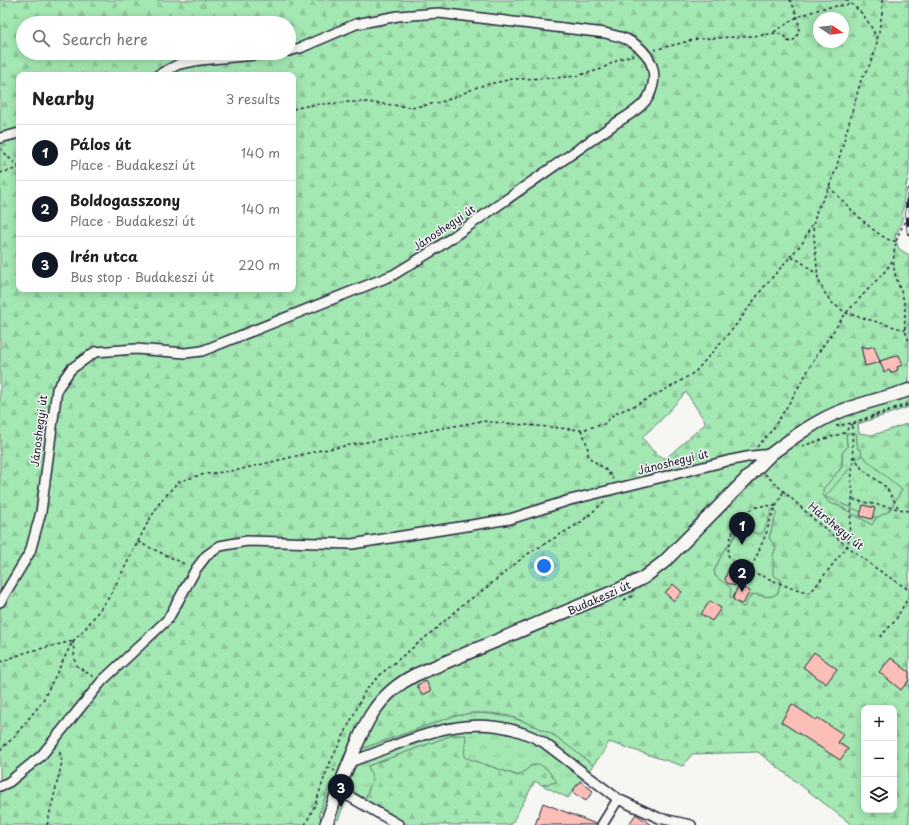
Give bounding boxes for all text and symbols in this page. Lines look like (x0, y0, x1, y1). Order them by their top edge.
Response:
north arrow (813, 12, 849, 48)
search box (16, 16, 296, 60)
icon: search (30, 27, 52, 49)
text: Search here (62, 27, 148, 50)
text: Nearby (32, 85, 94, 111)
text: 3 results (226, 89, 280, 108)
text: Pálos út (70, 132, 131, 155)
text: 1 (42, 143, 48, 162)
text: 140 m (241, 143, 280, 162)
text: Place · Budakeszi út (70, 155, 195, 174)
text: Boldogasszony (70, 188, 180, 211)
text: 2 (40, 199, 50, 218)
text: 140 m (241, 199, 280, 218)
street label: Jánoshegyi út (409, 200, 479, 255)
text: Place · Budakeszi út (70, 211, 195, 230)
text: Irén utca (70, 244, 138, 267)
text: 3 (41, 255, 49, 274)
text: 220 m (238, 255, 280, 274)
text: Bus stop · Budakeszi út (70, 267, 214, 286)
street label: Jánoshegyi út (26, 393, 51, 468)
street label: Jánoshegyi út (636, 444, 711, 479)
street label: Hárshegyi út (805, 498, 868, 554)
pin: 1 (729, 512, 755, 545)
your location (534, 556, 554, 576)
pin: 2 (729, 559, 755, 592)
street label: Budakeszi út (564, 576, 634, 619)
map controls (861, 705, 897, 813)
button: + (861, 705, 897, 741)
button: − (861, 741, 897, 777)
pin: 3 (328, 774, 354, 807)
button: layers (861, 777, 897, 813)

